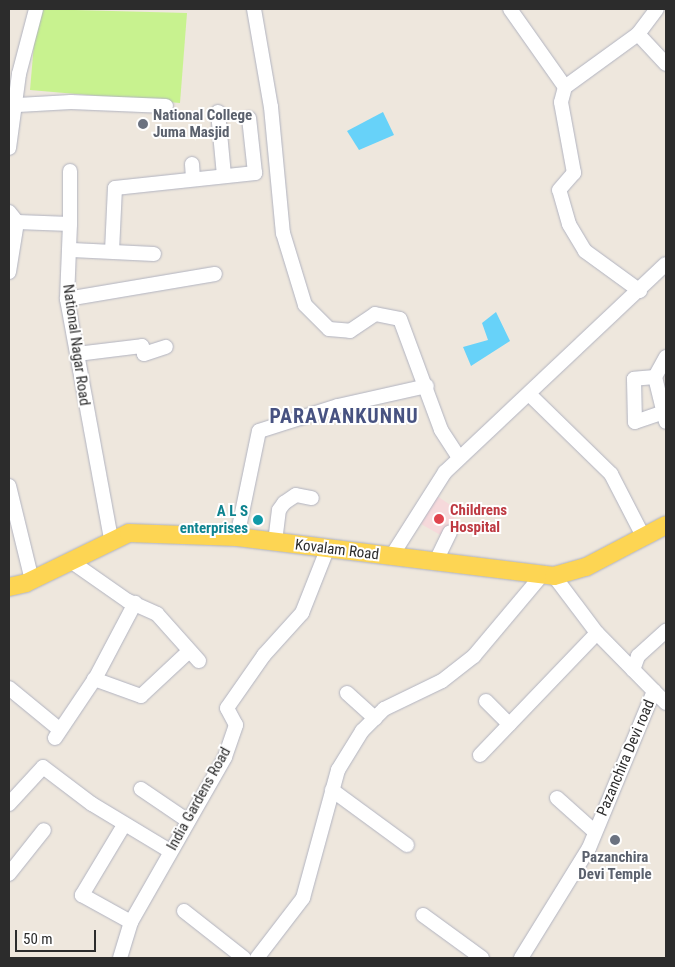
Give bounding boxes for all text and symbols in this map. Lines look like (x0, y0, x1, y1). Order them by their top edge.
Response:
place label: National College Juma Masjid (153, 106, 252, 141)
marker: National College Juma Masjid (137, 118, 149, 130)
street label: National Nagar Road (59, 283, 93, 407)
district label: PARAVANKUNNU (268, 404, 420, 428)
place label: Childrens Hospital (450, 501, 507, 536)
place label: A L S enterprises (180, 502, 248, 537)
marker: Childrens Hospital (432, 512, 446, 526)
marker: A L S enterprises (252, 514, 264, 526)
street label: Kovalam Road (294, 536, 380, 564)
street label: Pazanchira Devi road (593, 697, 659, 819)
street label: India Gardens Road (163, 744, 235, 854)
marker: Pazanchira Devi Temple (609, 834, 621, 846)
place label: Pazanchira Devi Temple (578, 848, 652, 883)
scale bar (18, 920, 99, 952)
text: 50 m (23, 930, 53, 948)

